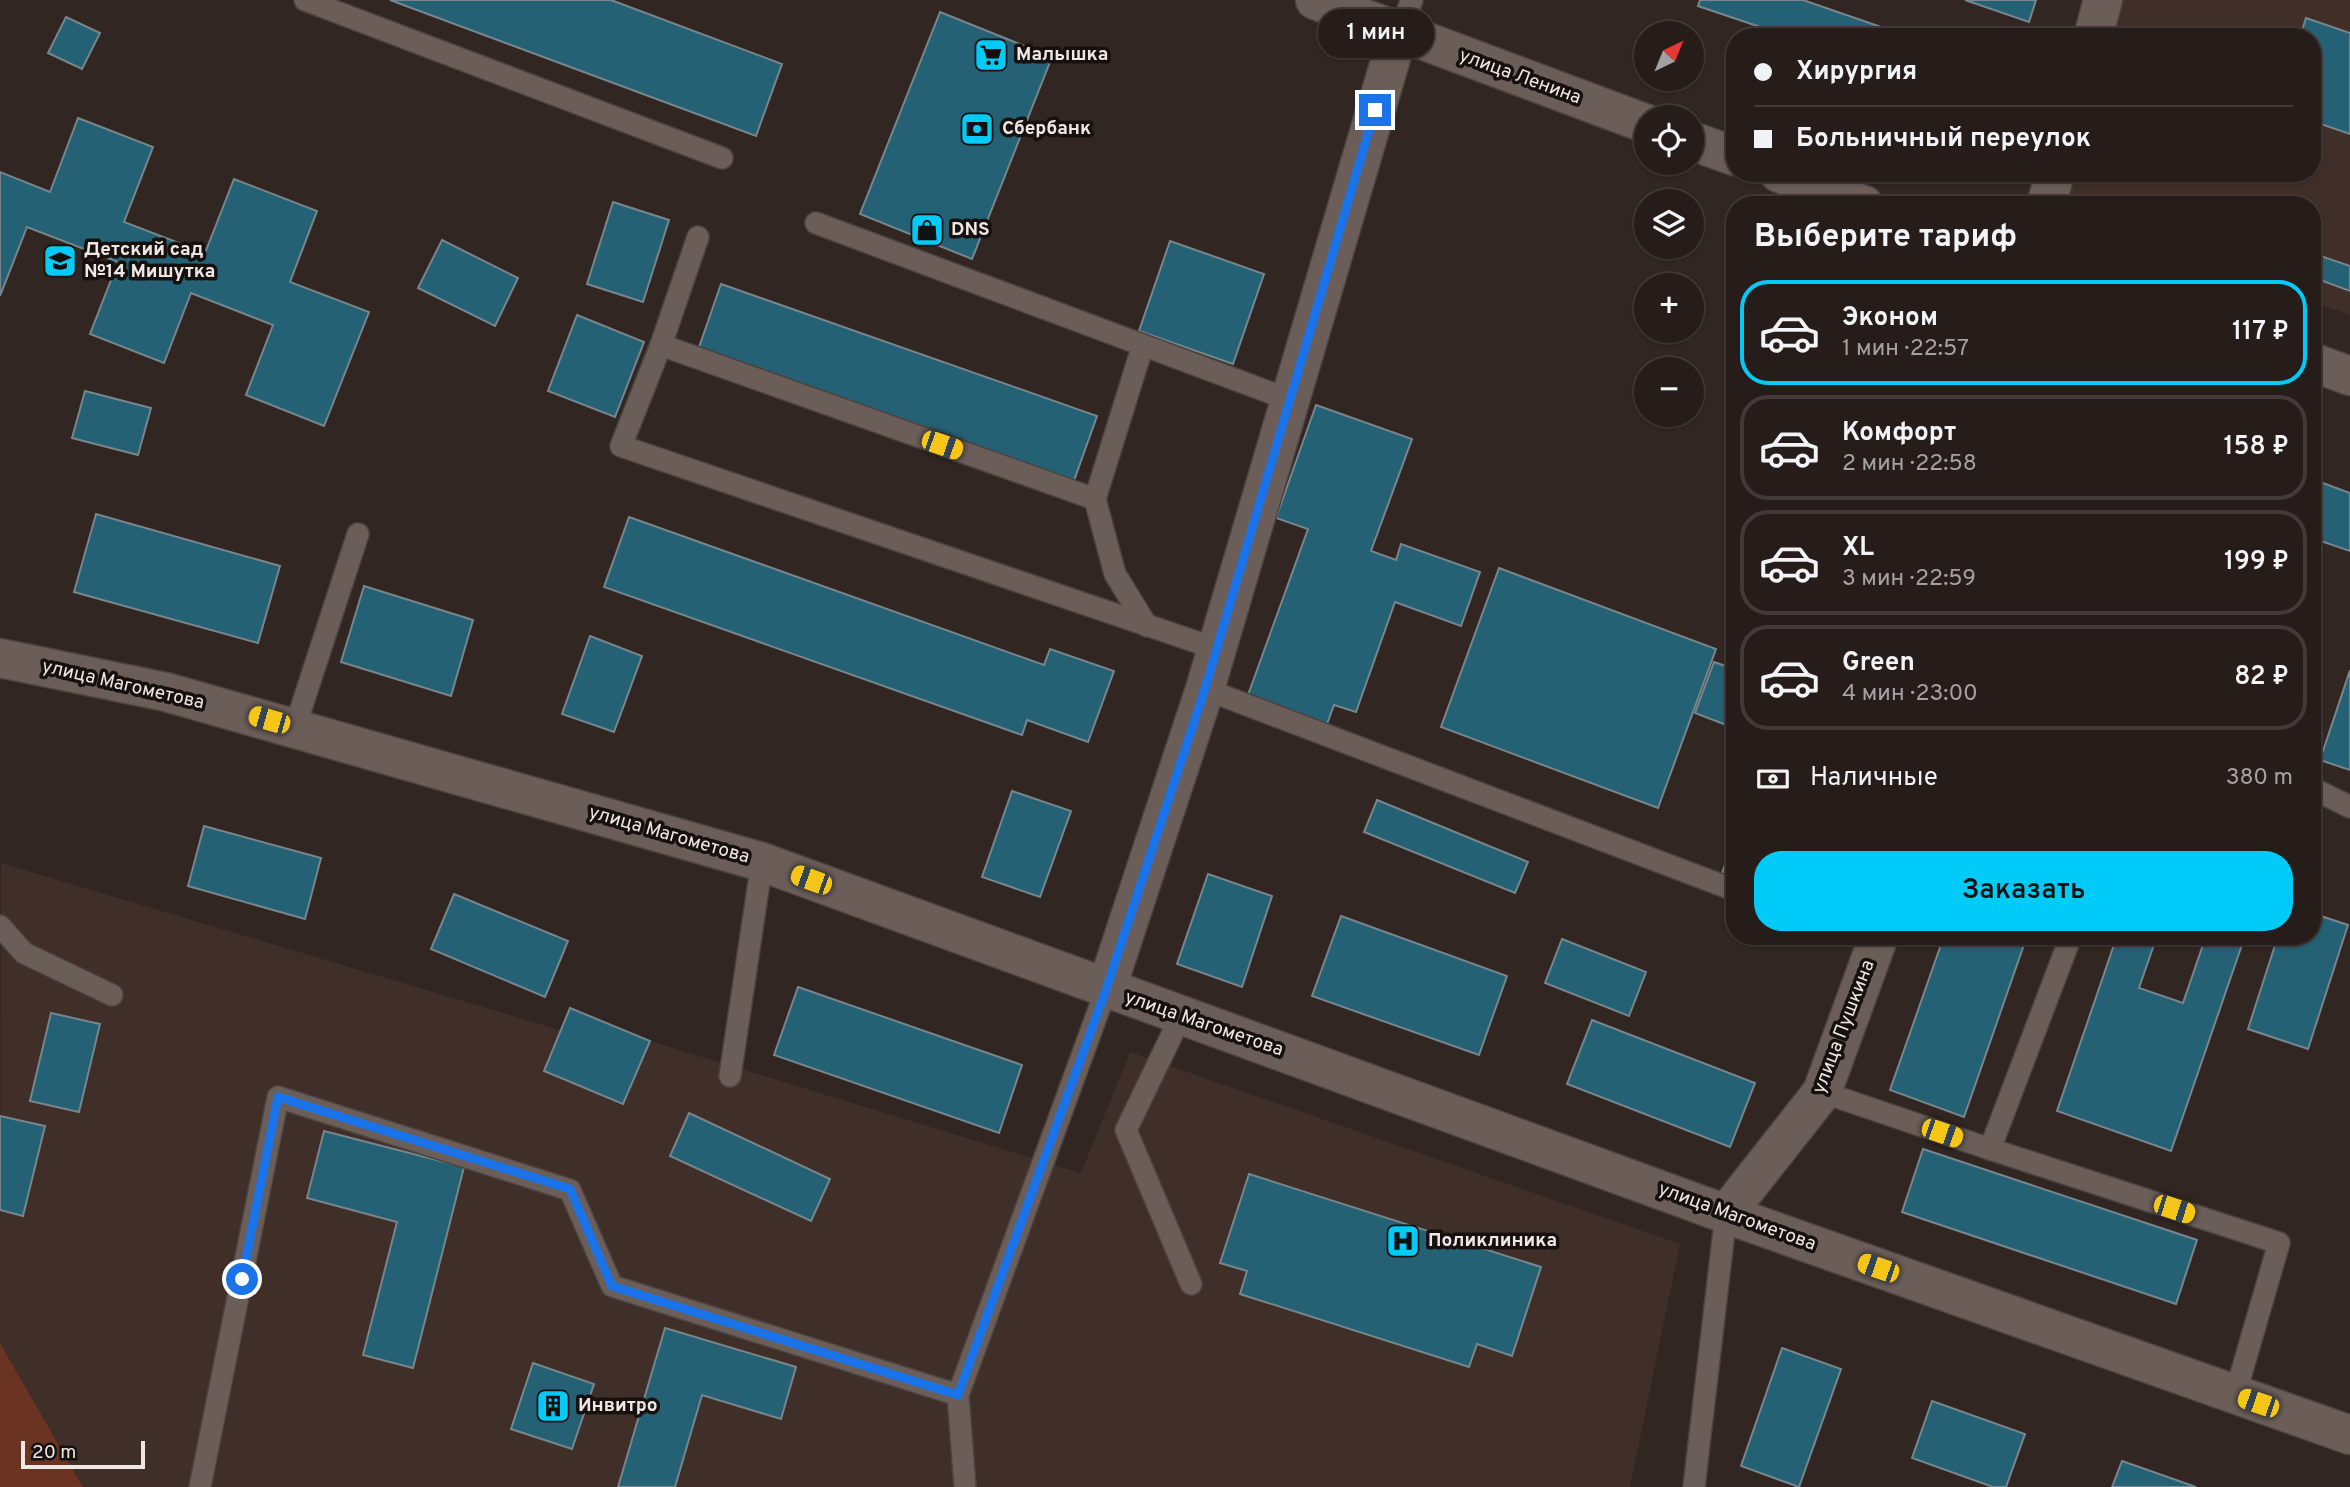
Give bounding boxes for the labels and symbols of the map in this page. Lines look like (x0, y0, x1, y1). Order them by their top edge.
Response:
callout: 1 мин (1317, 8, 1433, 57)
north arrow (1634, 21, 1704, 91)
supermarket icon: Малышка (972, 36, 1010, 74)
place label: Малышка (1016, 43, 1108, 67)
street label: улица Ленина (1456, 44, 1584, 110)
route end (1359, 94, 1391, 126)
bank icon: Сбербанк (958, 110, 996, 148)
place label: Сбербанк (1002, 117, 1091, 141)
shop icon: DNS (908, 211, 946, 249)
place label: DNS (951, 218, 990, 242)
place label: Детский сад №14 Мишутка (84, 238, 215, 284)
school or university icon: Детский сад №14 Мишутка (41, 242, 79, 280)
car (919, 428, 966, 462)
street label: улица Магометова (39, 655, 207, 715)
car (246, 704, 293, 736)
street label: улица Магометова (586, 801, 752, 869)
car (788, 863, 835, 897)
street label: улица Пушкина (1807, 957, 1881, 1097)
street label: улица Магометова (1122, 986, 1286, 1062)
car (1919, 1116, 1966, 1150)
street label: улица Магометова (1655, 1177, 1819, 1257)
car (2151, 1193, 2198, 1225)
hospital icon: Поликлиника (1384, 1222, 1422, 1260)
place label: Поликлиника (1428, 1229, 1557, 1253)
car (1855, 1251, 1902, 1285)
route start (226, 1263, 258, 1295)
car (2235, 1386, 2282, 1420)
building icon: Инвитро (534, 1387, 572, 1425)
place label: Инвитро (578, 1394, 658, 1418)
scale bar (21, 1438, 145, 1470)

